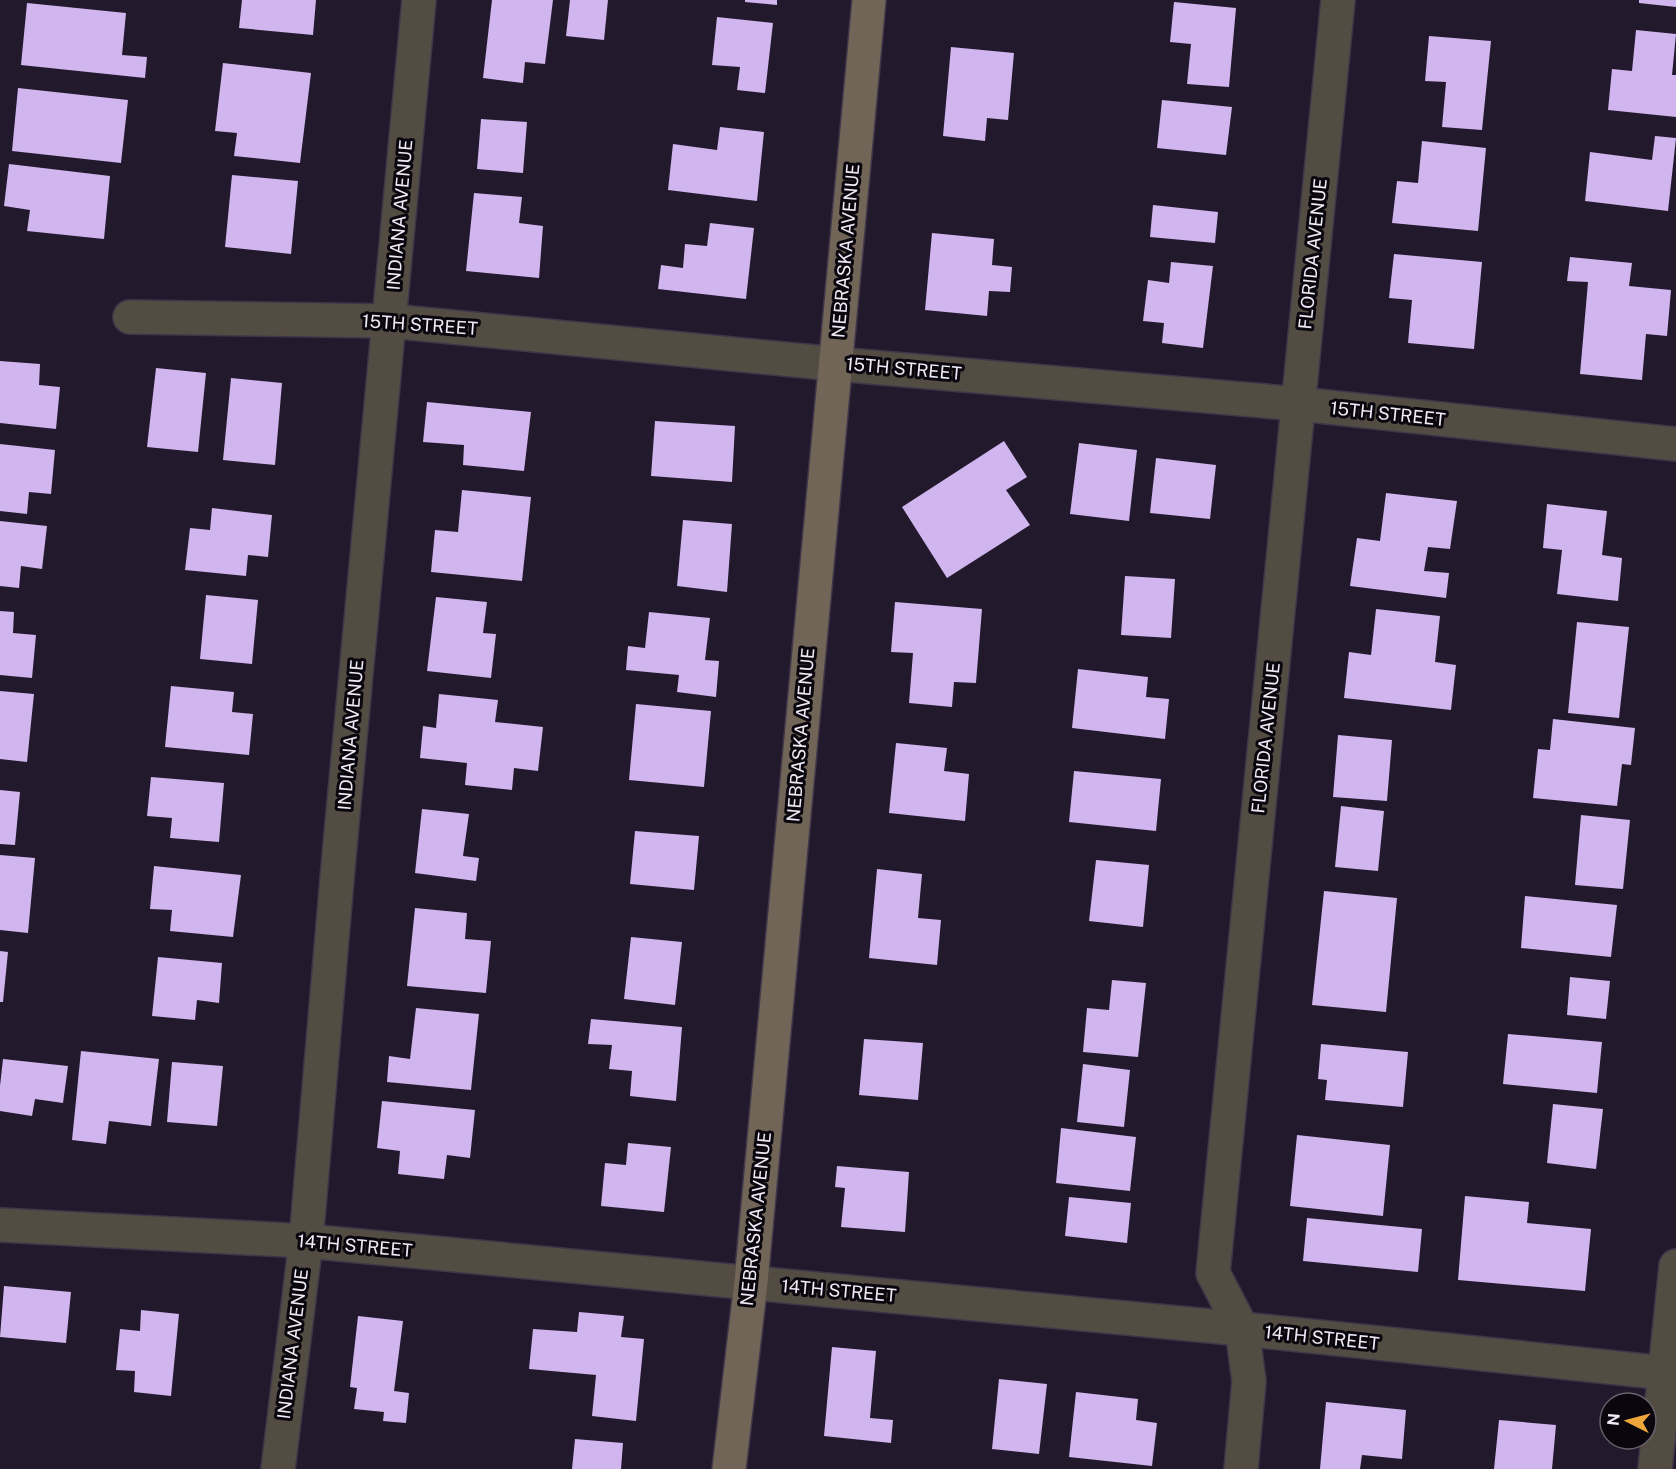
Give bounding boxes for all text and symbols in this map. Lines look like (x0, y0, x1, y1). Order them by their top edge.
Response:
street label: INDIANA AVENUE (382, 139, 417, 291)
street label: NEBRASKA AVENUE (827, 163, 864, 339)
street label: FLORIDA AVENUE (1294, 177, 1331, 330)
street label: 15TH STREET (362, 310, 479, 339)
street label: 15TH STREET (845, 353, 963, 384)
street label: 15TH STREET (1329, 397, 1447, 430)
street label: NEBRASKA AVENUE (782, 647, 819, 823)
street label: INDIANA AVENUE (333, 659, 368, 811)
street label: FLORIDA AVENUE (1247, 661, 1284, 814)
street label: NEBRASKA AVENUE (736, 1131, 775, 1307)
street label: 14TH STREET (297, 1230, 414, 1261)
street label: INDIANA AVENUE (273, 1268, 312, 1420)
street label: 14TH STREET (781, 1275, 898, 1306)
street label: 14TH STREET (1264, 1321, 1381, 1354)
north arrow (1598, 1391, 1658, 1451)
text: N (1603, 1412, 1624, 1427)

